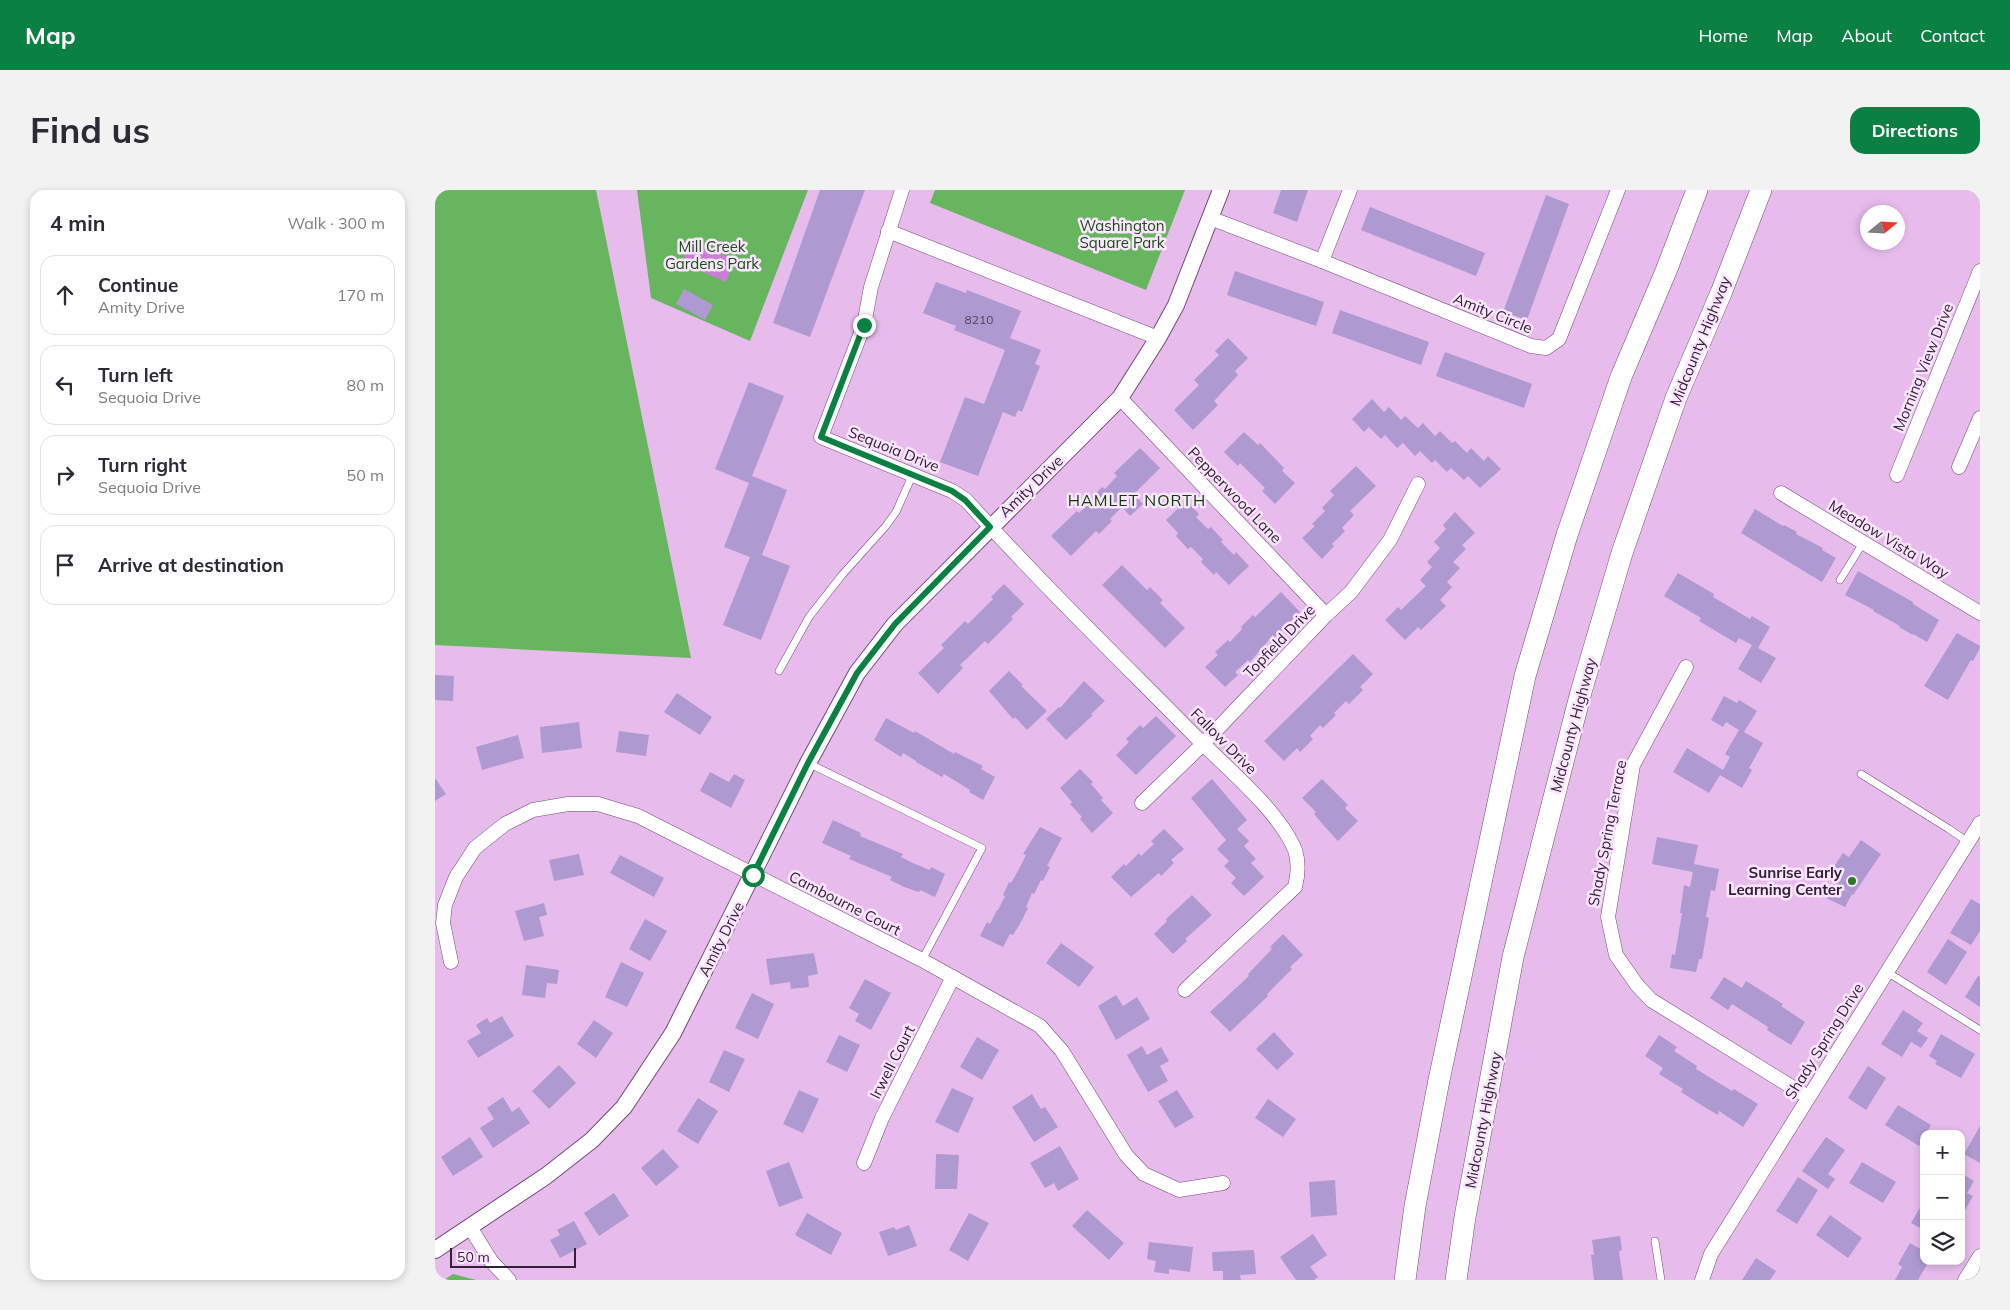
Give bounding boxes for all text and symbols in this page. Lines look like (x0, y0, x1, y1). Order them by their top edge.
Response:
text: Map (25, 20, 76, 50)
text: Home (1698, 24, 1748, 47)
text: Map (1776, 24, 1813, 47)
text: About (1841, 24, 1892, 47)
text: Contact (1920, 24, 1985, 47)
button: Directions (1850, 107, 1980, 154)
text: Find us (30, 108, 150, 152)
north arrow (1860, 205, 1905, 250)
text: 4 min (50, 210, 105, 236)
text: Walk · 300 m (287, 213, 385, 233)
park label: Washington Square Park (1080, 216, 1165, 252)
park label: Mill Creek Gardens Park (665, 237, 759, 273)
text: Continue (98, 273, 178, 297)
street label: Midcounty Highway (1665, 273, 1735, 409)
icon: ahead (51, 281, 79, 309)
text: 170 m (337, 285, 384, 305)
street label: Amity Circle (1451, 289, 1535, 337)
text: Amity Drive (98, 297, 185, 317)
street label: Morning View Drive (1889, 300, 1957, 434)
house number: 8210 (965, 312, 993, 327)
route end (853, 314, 876, 337)
text: Turn left (98, 363, 173, 387)
icon: left (51, 371, 79, 399)
text: 80 m (347, 375, 384, 395)
text: Sequoia Drive (98, 387, 201, 407)
street label: Sequoia Drive (846, 422, 942, 476)
street label: Pepperwood Lane (1184, 443, 1286, 547)
street label: Amity Drive (995, 451, 1067, 521)
text: Turn right (98, 453, 187, 477)
icon: right (51, 461, 79, 489)
text: 50 m (347, 465, 384, 485)
text: Sequoia Drive (98, 477, 201, 497)
district label: HAMLET NORTH (1068, 490, 1206, 510)
street label: Meadow Vista Way (1826, 496, 1953, 582)
icon: arrive (51, 551, 79, 579)
text: Arrive at destination (98, 553, 284, 577)
street label: Topfield Drive (1239, 600, 1319, 682)
street label: Midcounty Highway (1546, 656, 1600, 794)
street label: Fallow Drive (1187, 704, 1261, 778)
street label: Shady Spring Terrace (1584, 758, 1630, 908)
place label: Sunrise Early Learning Center (1728, 863, 1843, 899)
route start (742, 864, 765, 887)
street label: Cambourne Court (786, 867, 904, 939)
marker: Sunrise Early Learning Center (1846, 875, 1858, 887)
street label: Amity Drive (694, 898, 748, 980)
street label: Shady Spring Drive (1781, 979, 1867, 1103)
street label: Irwell Court (865, 1022, 919, 1102)
street label: Midcounty Highway (1460, 1050, 1506, 1190)
map controls (1920, 1130, 1965, 1265)
button: + (1920, 1130, 1965, 1175)
button: − (1920, 1175, 1965, 1220)
button: layers (1920, 1220, 1965, 1265)
scale bar (450, 1245, 576, 1268)
text: 50 m (457, 1248, 490, 1266)

